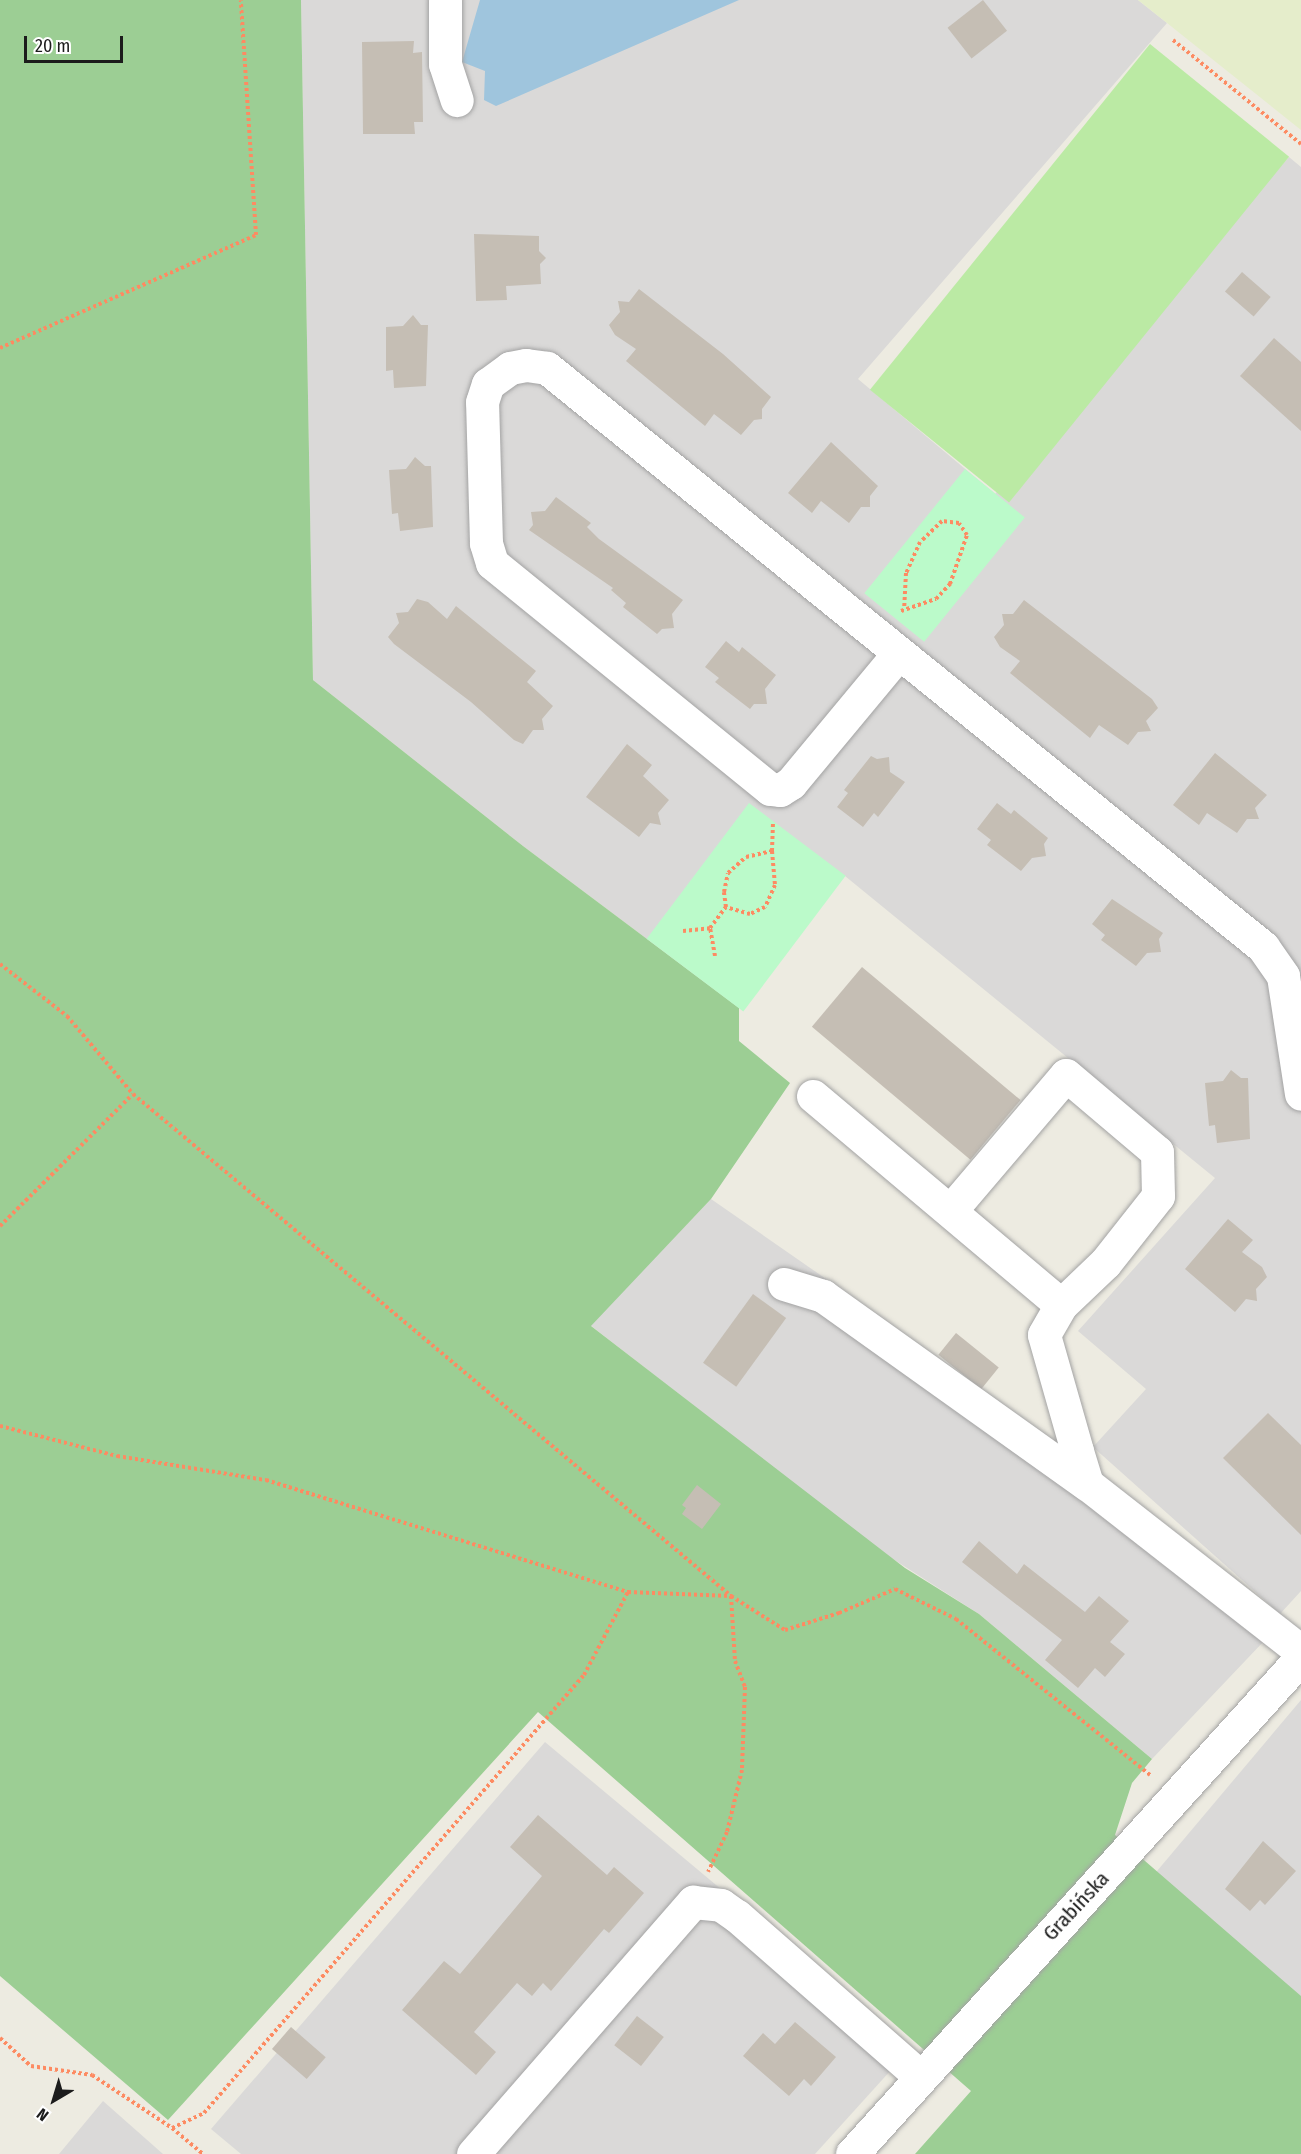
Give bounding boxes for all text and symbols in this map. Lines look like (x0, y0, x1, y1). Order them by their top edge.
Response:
scale bar (27, 24, 126, 62)
text: 20 m (35, 35, 70, 57)
street label: Grabińska (1038, 1866, 1114, 1946)
north arrow (24, 2070, 84, 2130)
text: N (33, 2104, 52, 2125)

